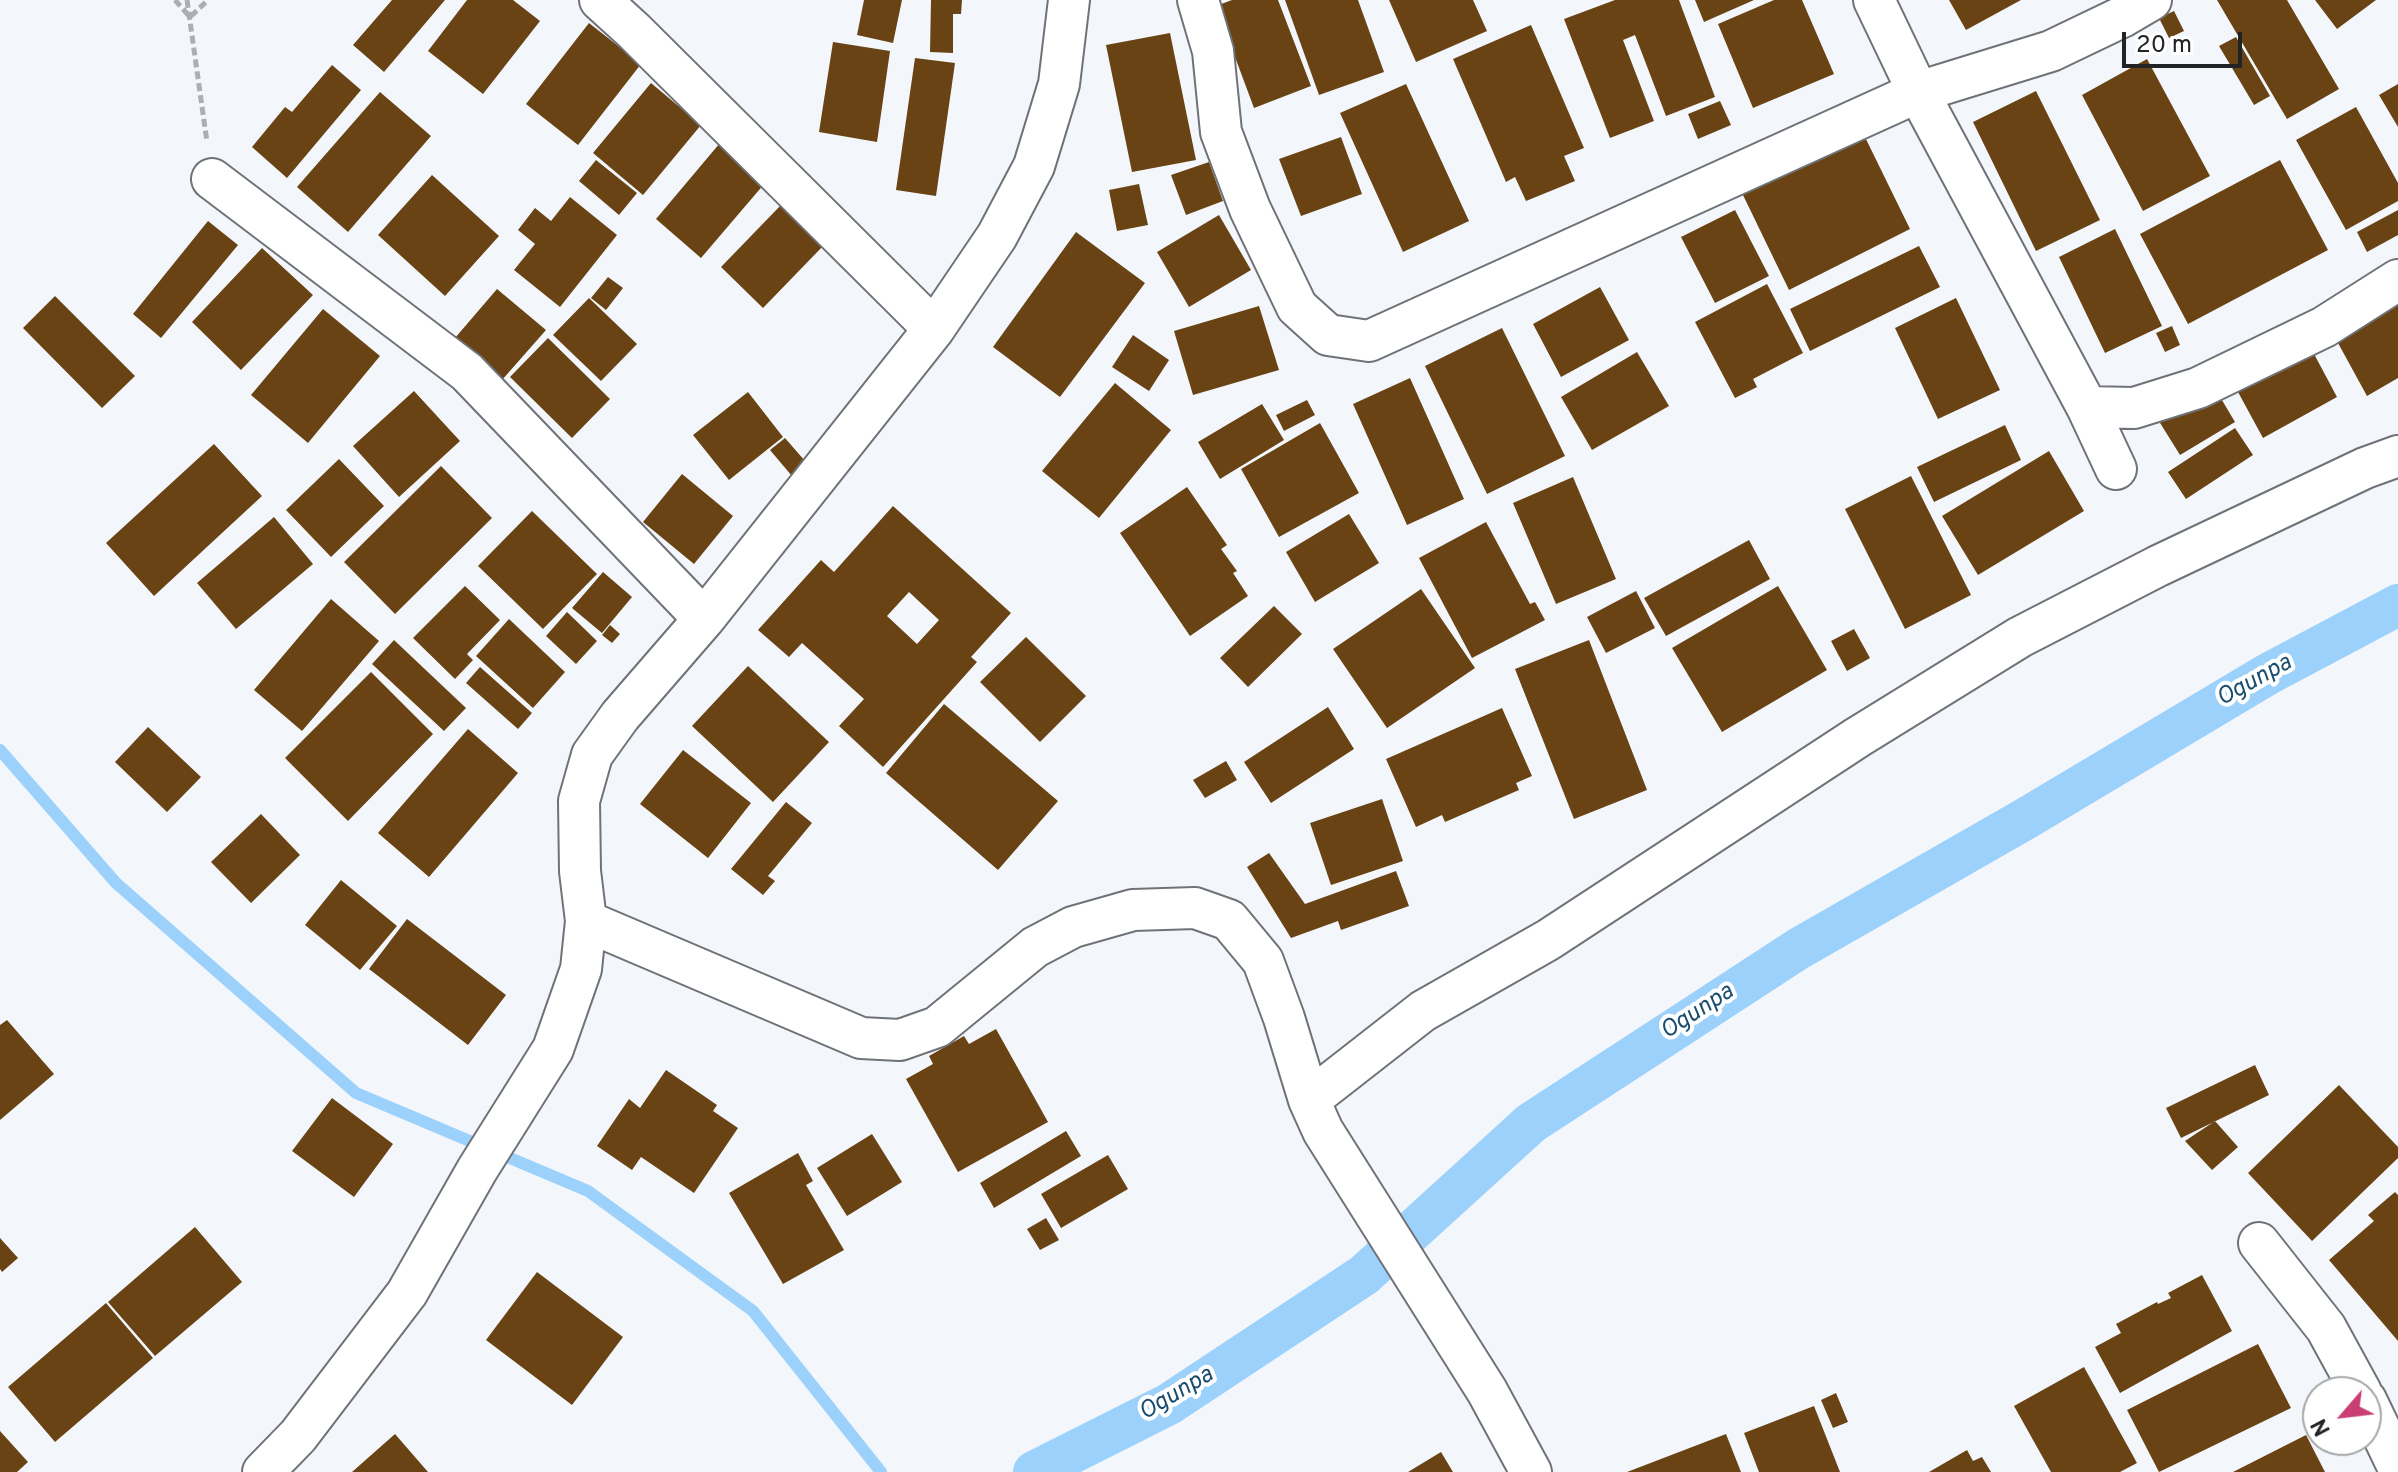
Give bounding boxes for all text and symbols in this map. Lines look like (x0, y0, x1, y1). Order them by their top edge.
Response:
scale bar (2126, 16, 2246, 66)
text: 20 m (2136, 31, 2192, 61)
water label: Ogunpa (2212, 650, 2298, 714)
water label: Ogunpa (1656, 979, 1740, 1047)
water label: Ogunpa (1135, 1362, 1219, 1428)
north arrow (2302, 1376, 2382, 1456)
text: N (2307, 1413, 2338, 1440)

